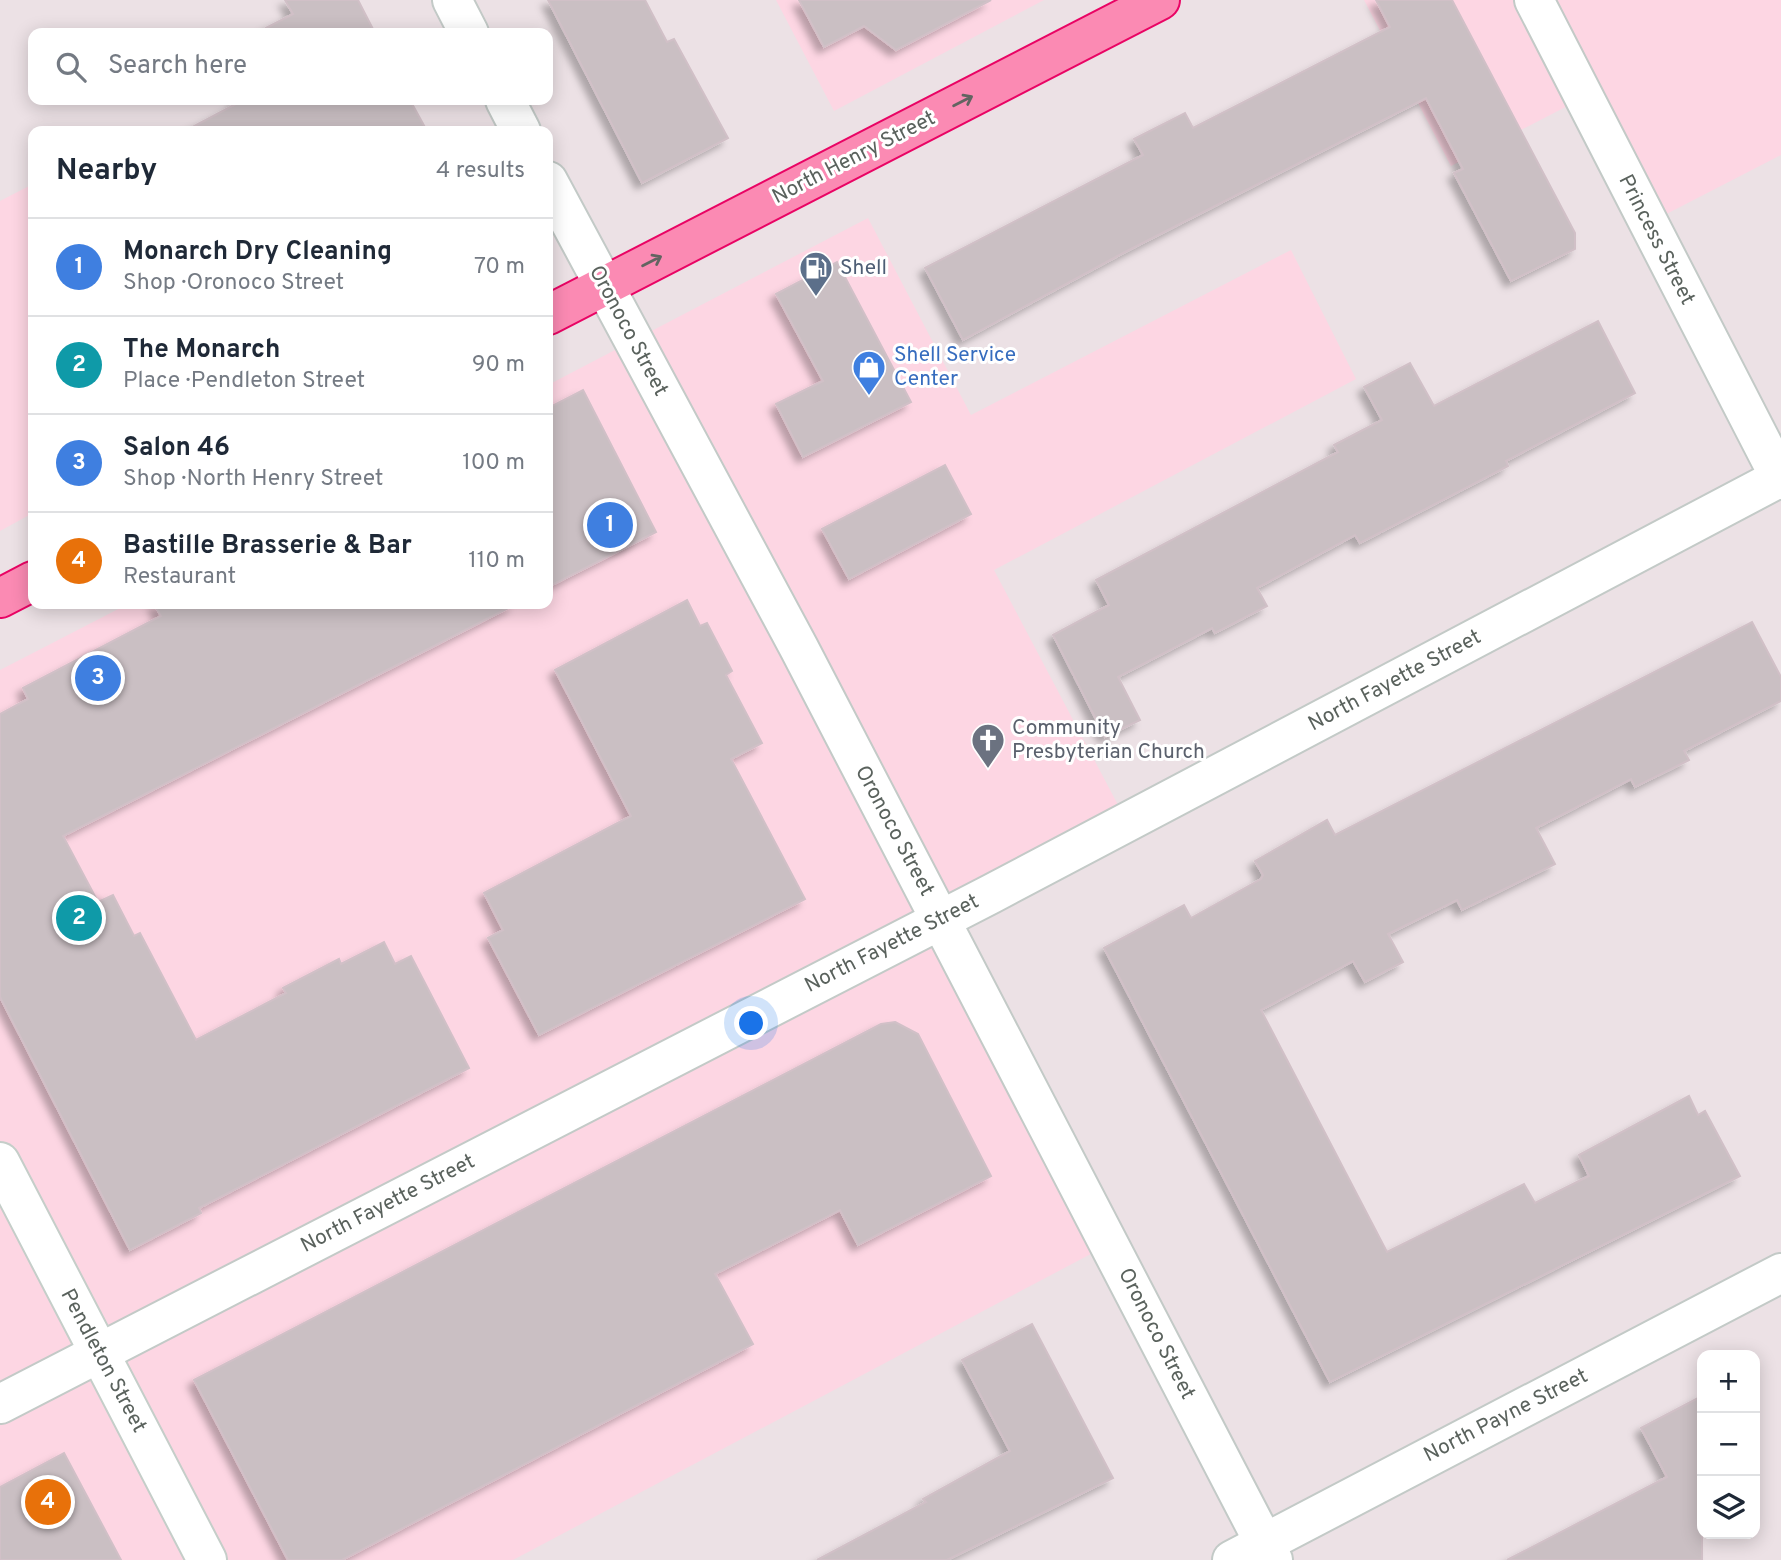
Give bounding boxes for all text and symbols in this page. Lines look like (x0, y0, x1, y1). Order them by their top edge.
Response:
search box (28, 28, 553, 105)
icon: search (52, 48, 90, 86)
text: Search here (108, 50, 247, 83)
one-way arrow (952, 94, 973, 108)
street label: North Henry Street (768, 105, 940, 211)
text: Nearby (56, 153, 157, 190)
text: 4 results (436, 157, 525, 186)
street label: Princess Street (1612, 170, 1700, 310)
text: Monarch Dry Cleaning (123, 236, 392, 269)
fuel station icon: Shell (797, 249, 835, 298)
text: 1 (74, 253, 84, 282)
text: 70 m (474, 253, 525, 282)
one-way arrow (641, 254, 662, 268)
place label: Shell (840, 255, 887, 282)
street label: Oronoco Street (582, 261, 674, 401)
text: Shop · Oronoco Street (123, 269, 344, 298)
text: The Monarch (123, 334, 280, 367)
place label: Shell Service Center (894, 342, 1016, 393)
shop icon: Shell Service Center (850, 348, 888, 397)
text: 2 (72, 351, 86, 380)
text: 90 m (472, 351, 525, 380)
text: Place · Pendleton Street (123, 367, 365, 396)
text: Salon 46 (123, 432, 230, 465)
text: 3 (72, 449, 86, 478)
text: 100 m (462, 449, 525, 478)
text: Shop · North Henry Street (123, 465, 384, 494)
pin: 1 (587, 499, 633, 551)
text: Bastille Brasserie & Bar (123, 530, 412, 563)
text: 4 (72, 547, 86, 576)
text: 110 m (468, 547, 525, 576)
text: Restaurant (123, 563, 236, 592)
street label: North Fayette Street (1304, 624, 1486, 738)
pin: 3 (75, 652, 121, 704)
place label: Community Presbyterian Church (1012, 715, 1205, 766)
church icon: Community Presbyterian Church (969, 721, 1007, 770)
street label: Oronoco Street (848, 761, 940, 901)
street label: North Fayette Street (800, 888, 984, 1000)
pin: 2 (56, 892, 102, 944)
your location (734, 1006, 768, 1040)
street label: North Fayette Street (296, 1148, 480, 1260)
street label: Oronoco Street (1111, 1264, 1201, 1404)
street label: Pendleton Street (54, 1284, 152, 1438)
map controls (1697, 1350, 1760, 1539)
button: + (1697, 1350, 1760, 1413)
street label: North Payne Street (1419, 1363, 1593, 1469)
button: − (1697, 1413, 1760, 1476)
pin: 4 (25, 1476, 71, 1528)
button: layers (1697, 1476, 1760, 1539)

